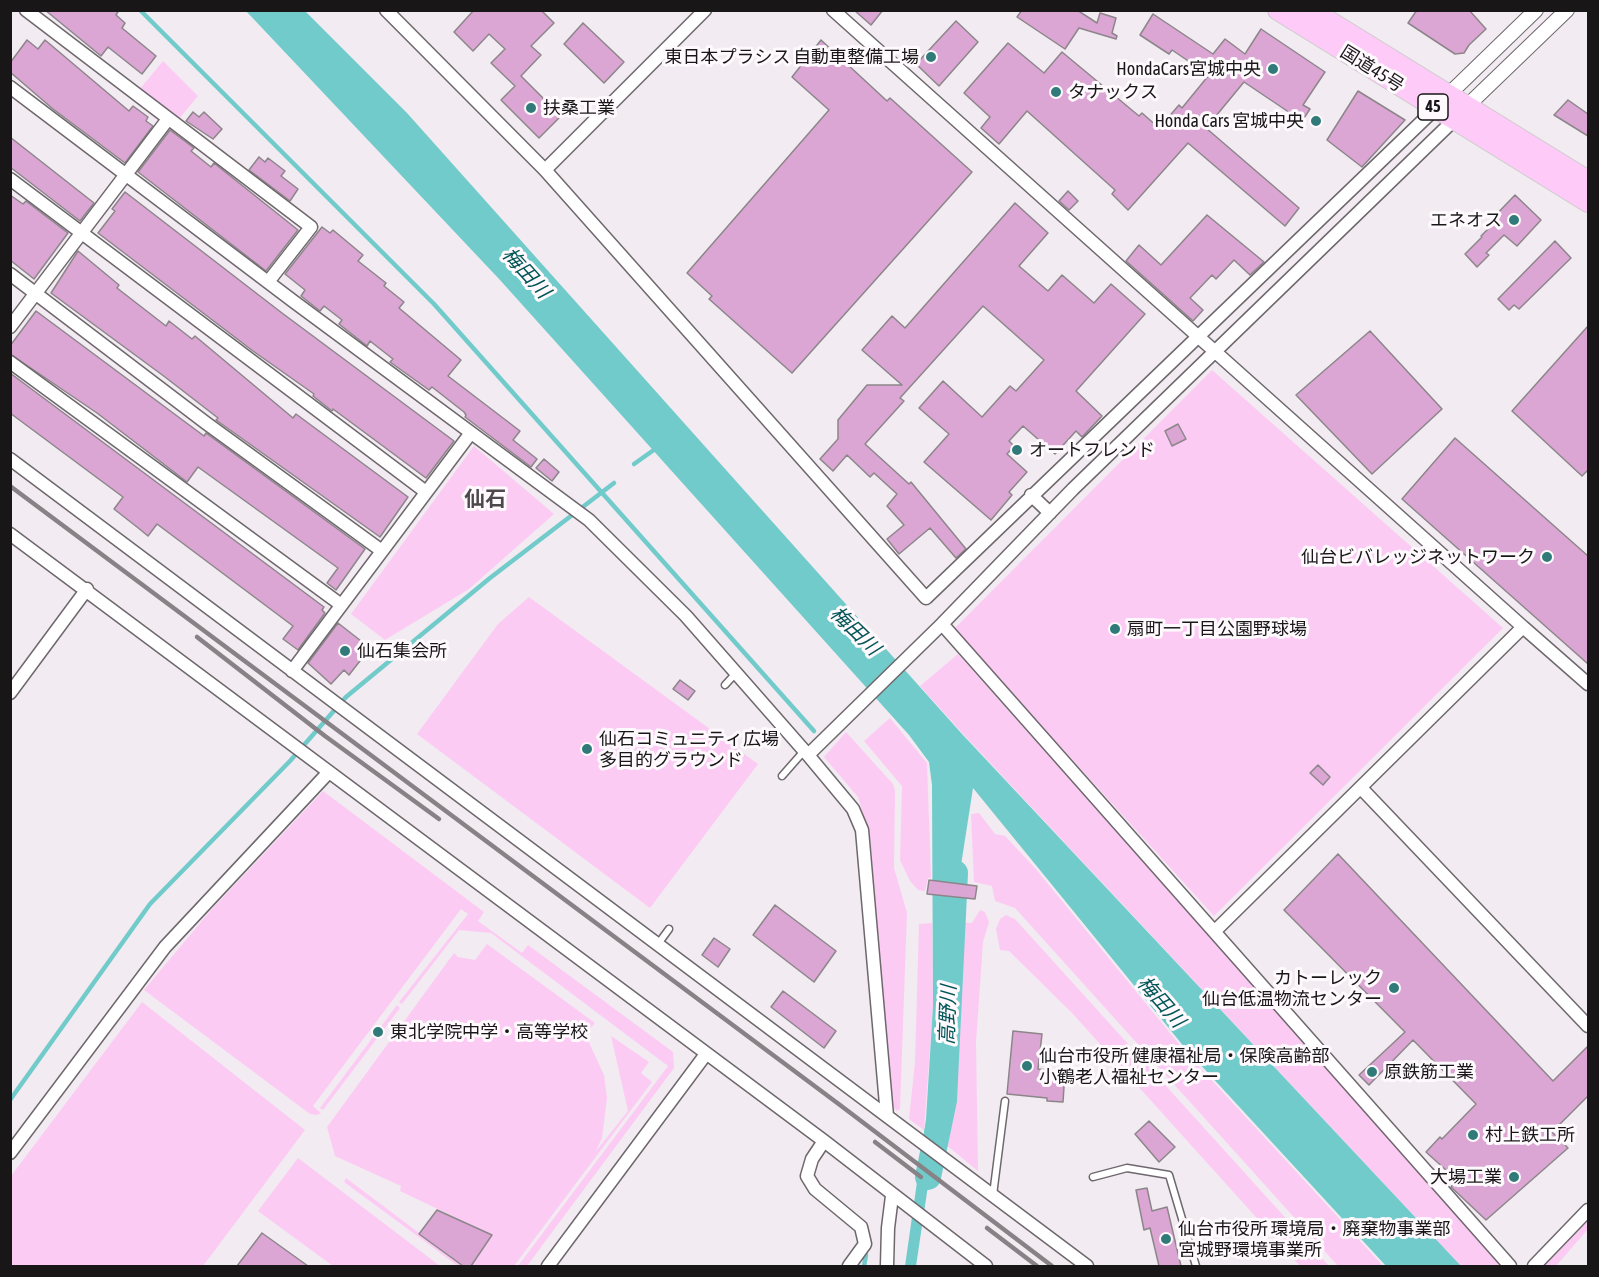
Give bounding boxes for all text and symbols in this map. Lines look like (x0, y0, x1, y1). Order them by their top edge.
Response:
street label: 国道45号 (1336, 41, 1408, 97)
place label: 東日本プラシス 自動車整備工場 (665, 46, 919, 68)
marker: 東日本プラシス 自動車整備工場 (924, 50, 938, 64)
place label: HondaCars宮城中央 (1116, 58, 1261, 80)
marker: HondaCars宮城中央 (1266, 62, 1280, 76)
place label: タナックス (1068, 81, 1158, 103)
marker: タナックス (1049, 85, 1063, 99)
road number: 45 (1418, 94, 1448, 120)
place label: 扶桑工業 (543, 97, 615, 119)
marker: 扶桑工業 (524, 101, 538, 115)
place label: Honda Cars 宮城中央 (1154, 110, 1304, 132)
marker: Honda Cars 宮城中央 (1309, 114, 1323, 128)
place label: エネオス (1430, 209, 1502, 231)
marker: エネオス (1507, 213, 1521, 227)
water label: 梅田川 (497, 243, 555, 303)
place label: オートフレンド (1029, 439, 1155, 461)
marker: オートフレンド (1010, 443, 1024, 457)
district label: 仙石 (464, 486, 506, 512)
place label: 仙台ビバレッジネットワーク (1301, 546, 1535, 568)
marker: 仙台ビバレッジネットワーク (1540, 550, 1554, 564)
water label: 梅田川 (825, 602, 885, 660)
place label: 扇町一丁目公園野球場 (1127, 618, 1307, 640)
marker: 扇町一丁目公園野球場 (1108, 622, 1122, 636)
place label: 仙石集会所 (357, 640, 447, 662)
marker: 仙石集会所 (338, 644, 352, 658)
place label: 仙石コミュニティ広場 多目的グラウンド (599, 728, 779, 771)
marker: 仙石コミュニティ広場 多目的グラウンド (580, 742, 594, 756)
place label: カトーレック 仙台低温物流センター (1202, 967, 1382, 1010)
water label: 梅田川 (1132, 971, 1190, 1033)
marker: カトーレック 仙台低温物流センター (1387, 981, 1401, 995)
water label: 高野川 (935, 985, 961, 1045)
place label: 東北学院中学・高等学校 (390, 1021, 588, 1043)
marker: 東北学院中学・高等学校 (371, 1025, 385, 1039)
place label: 仙台市役所 健康福祉局・保険高齢部 小鶴老人福祉センター (1039, 1045, 1329, 1088)
marker: 仙台市役所 健康福祉局・保険高齢部 小鶴老人福祉センター (1020, 1059, 1034, 1073)
place label: 原鉄筋工業 (1384, 1061, 1474, 1083)
marker: 原鉄筋工業 (1365, 1065, 1379, 1079)
place label: 村上鉄工所 (1485, 1124, 1575, 1146)
marker: 村上鉄工所 (1466, 1128, 1480, 1142)
place label: 大場工業 (1430, 1166, 1502, 1188)
marker: 大場工業 (1507, 1170, 1521, 1184)
place label: 仙台市役所 環境局・廃棄物事業部 宮城野環境事業所 (1178, 1218, 1450, 1260)
marker: 仙台市役所 環境局・廃棄物事業部 宮城野環境事業所 (1159, 1232, 1173, 1246)

